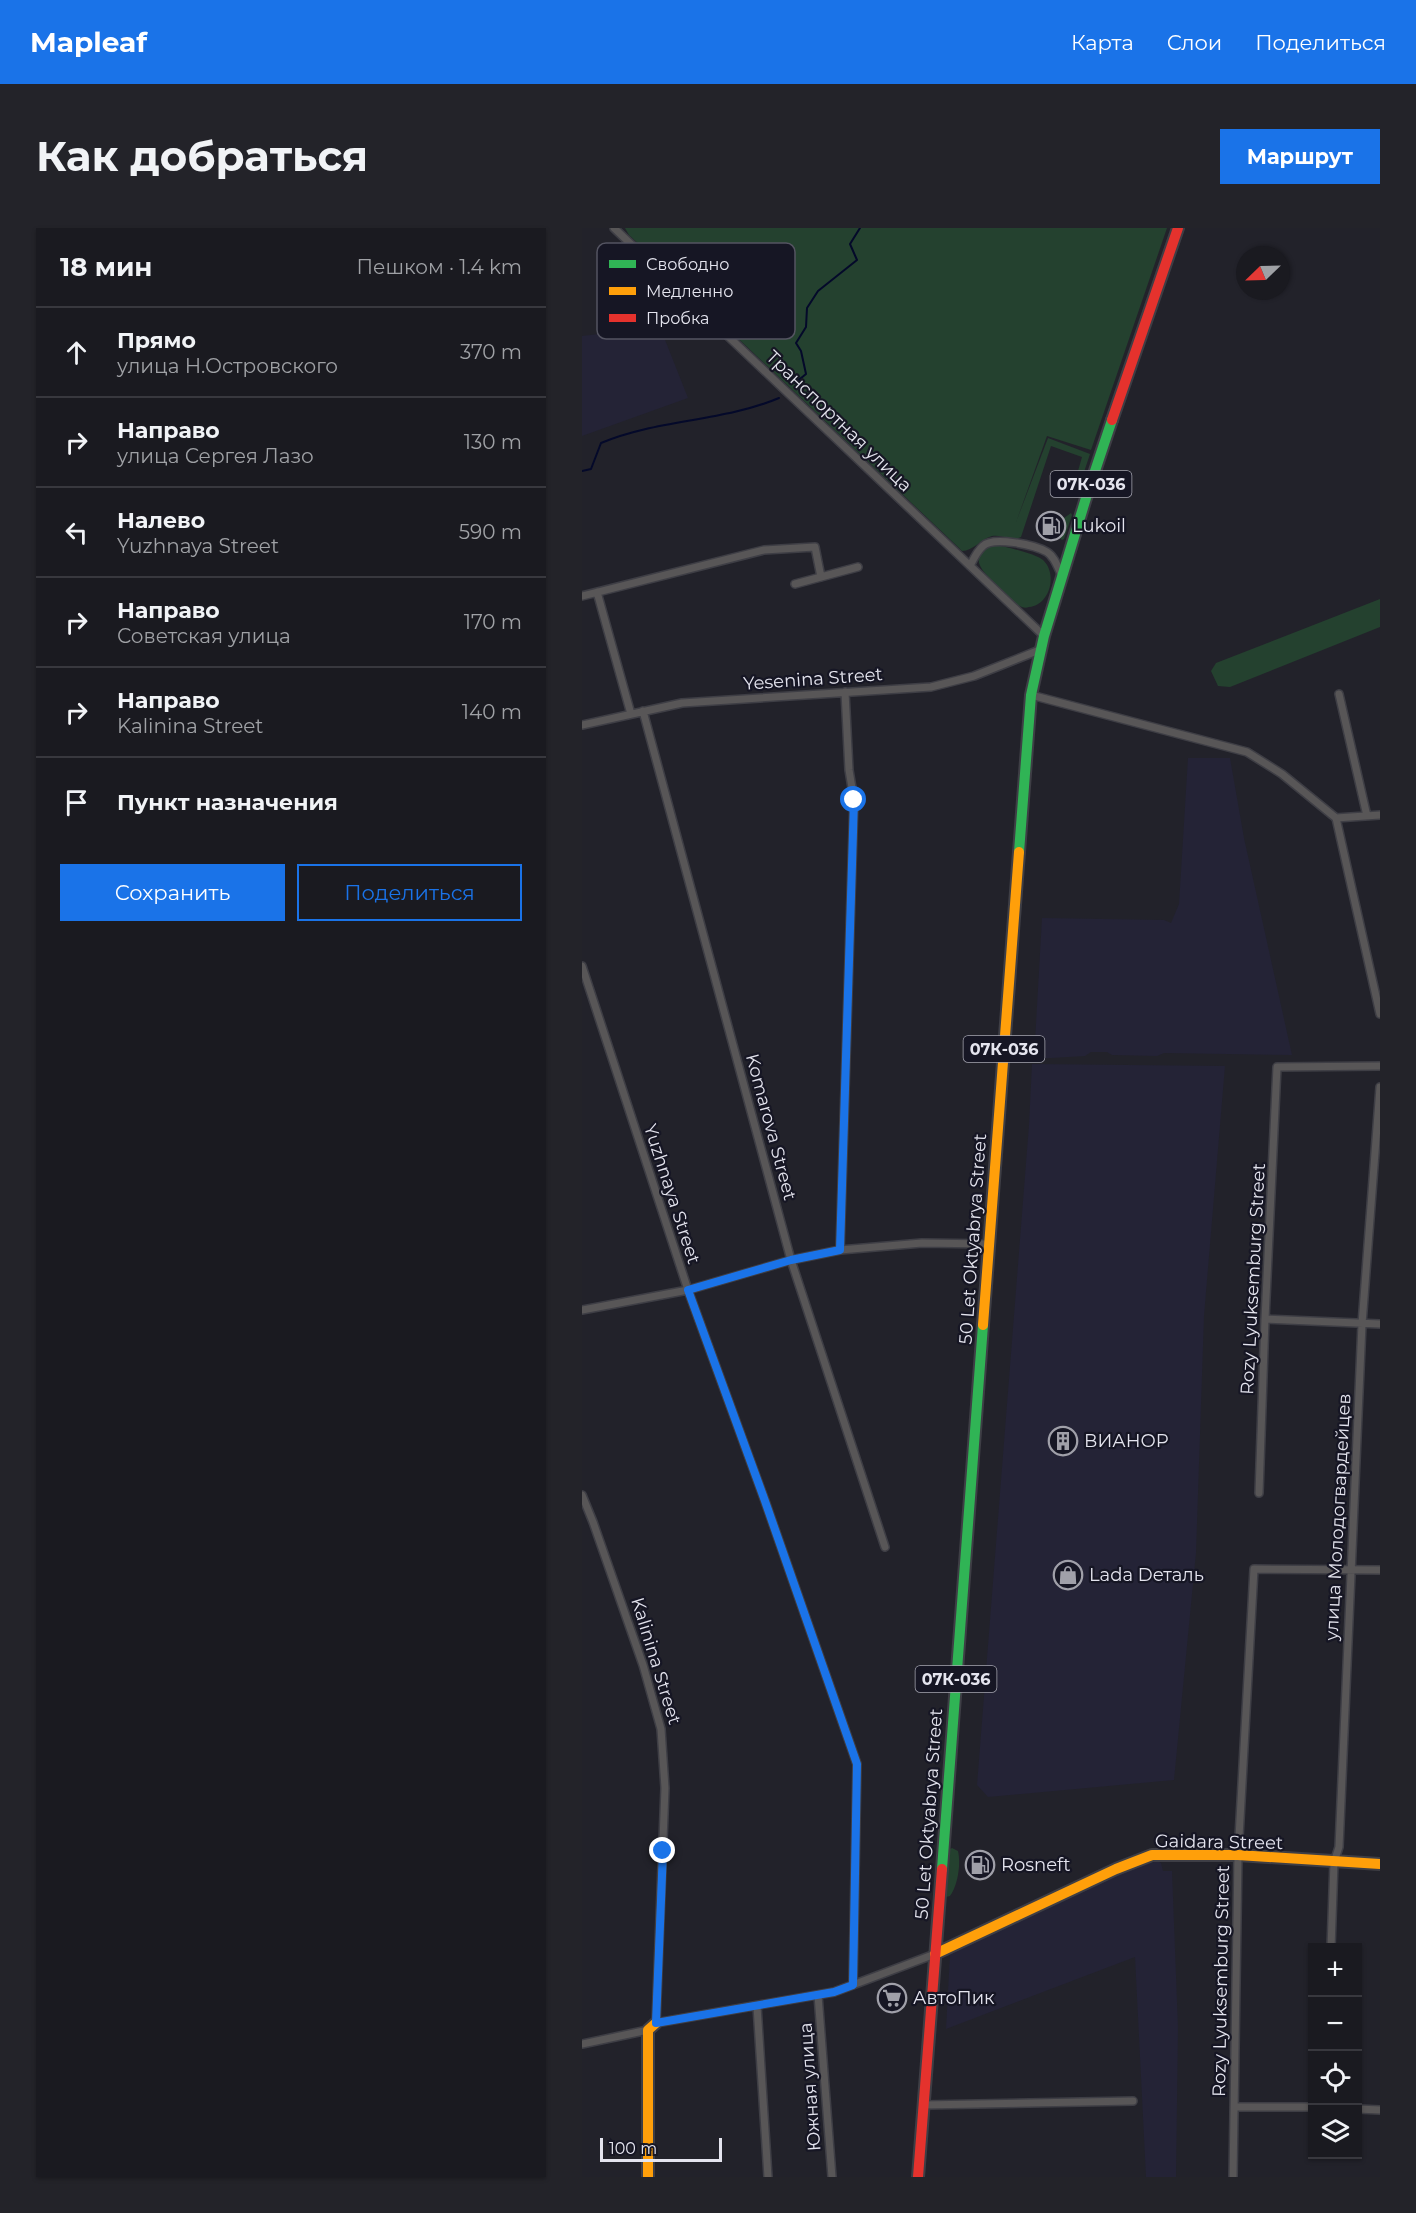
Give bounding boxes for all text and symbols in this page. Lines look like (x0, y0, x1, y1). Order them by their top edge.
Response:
text: Mapleaf (30, 25, 147, 59)
text: Карта (1071, 30, 1134, 55)
text: Слои (1167, 30, 1222, 55)
text: Поделиться (1255, 30, 1386, 55)
button: Маршрут (1220, 129, 1380, 184)
text: Как добраться (36, 130, 368, 182)
legend (597, 243, 795, 339)
north arrow (1236, 246, 1290, 300)
text: 18 мин (60, 251, 152, 283)
text: Пешком · 1.4 km (357, 255, 522, 279)
text: Свободно (646, 255, 729, 274)
text: Медленно (646, 282, 733, 301)
text: Пробка (646, 309, 709, 328)
text: Прямо (117, 327, 196, 354)
icon: ahead (60, 336, 93, 369)
text: 370 m (460, 340, 522, 364)
street label: Транспортная улица (762, 346, 916, 496)
text: улица Н.Островского (117, 354, 338, 378)
text: Направо (117, 417, 220, 444)
icon: right (60, 426, 93, 459)
text: 130 m (464, 430, 522, 454)
text: улица Сергея Лазо (117, 444, 314, 468)
road number: 07К-036 (1050, 471, 1132, 497)
text: Налево (117, 507, 205, 534)
fuel station icon: Lukoil (1035, 510, 1067, 542)
place label: Lukoil (1072, 515, 1126, 537)
icon: left (60, 516, 93, 549)
text: 590 m (459, 520, 522, 544)
text: Yuzhnaya Street (117, 534, 279, 558)
text: Направо (117, 597, 220, 624)
icon: right (60, 606, 93, 639)
text: 170 m (464, 610, 522, 634)
text: Советская улица (117, 624, 291, 648)
street label: Yesenina Street (742, 663, 884, 695)
text: Направо (117, 687, 220, 714)
icon: right (60, 696, 93, 729)
text: 140 m (462, 700, 522, 724)
text: Kalinina Street (117, 714, 263, 738)
icon: arrive (60, 786, 93, 819)
route start (840, 786, 866, 812)
text: Пункт назначения (117, 789, 338, 816)
button: Сохранить (60, 864, 285, 921)
button: Поделиться (297, 864, 522, 921)
road number: 07К-036 (964, 1036, 1044, 1062)
street label: Komarova Street (741, 1051, 801, 1203)
street label: Yuzhnaya Street (639, 1121, 705, 1267)
street label: 50 Let Oktyabrya Street (955, 1133, 991, 1345)
street label: Rozy Lyuksemburg Street (1236, 1163, 1270, 1395)
street label: улица Молодогвардейцев (1320, 1393, 1355, 1642)
building icon: ВИАНОР (1047, 1425, 1079, 1457)
place label: ВИАНОР (1084, 1430, 1169, 1452)
shop icon: Lada Dеталь (1052, 1559, 1084, 1591)
place label: Lada Dеталь (1089, 1564, 1204, 1586)
street label: Kalinina Street (626, 1595, 686, 1727)
road number: 07К-036 (916, 1666, 997, 1692)
street label: 50 Let Oktyabrya Street (911, 1708, 947, 1920)
street label: Gaidara Street (1155, 1830, 1283, 1854)
route end (649, 1837, 675, 1863)
fuel station icon: Rosneft (964, 1849, 996, 1881)
place label: Rosneft (1001, 1854, 1071, 1876)
street label: Rozy Lyuksemburg Street (1208, 1865, 1234, 2097)
map controls (1308, 1943, 1362, 2159)
button: + (1308, 1943, 1362, 1997)
supermarket icon: АвтоПик (876, 1982, 908, 2014)
place label: АвтоПик (913, 1987, 995, 2009)
button: − (1308, 1997, 1362, 2051)
street label: Южная улица (795, 2022, 825, 2152)
button: locate (1308, 2051, 1362, 2105)
button: layers (1308, 2105, 1362, 2159)
scale bar (600, 2135, 722, 2162)
text: 100 m (609, 2139, 657, 2158)

